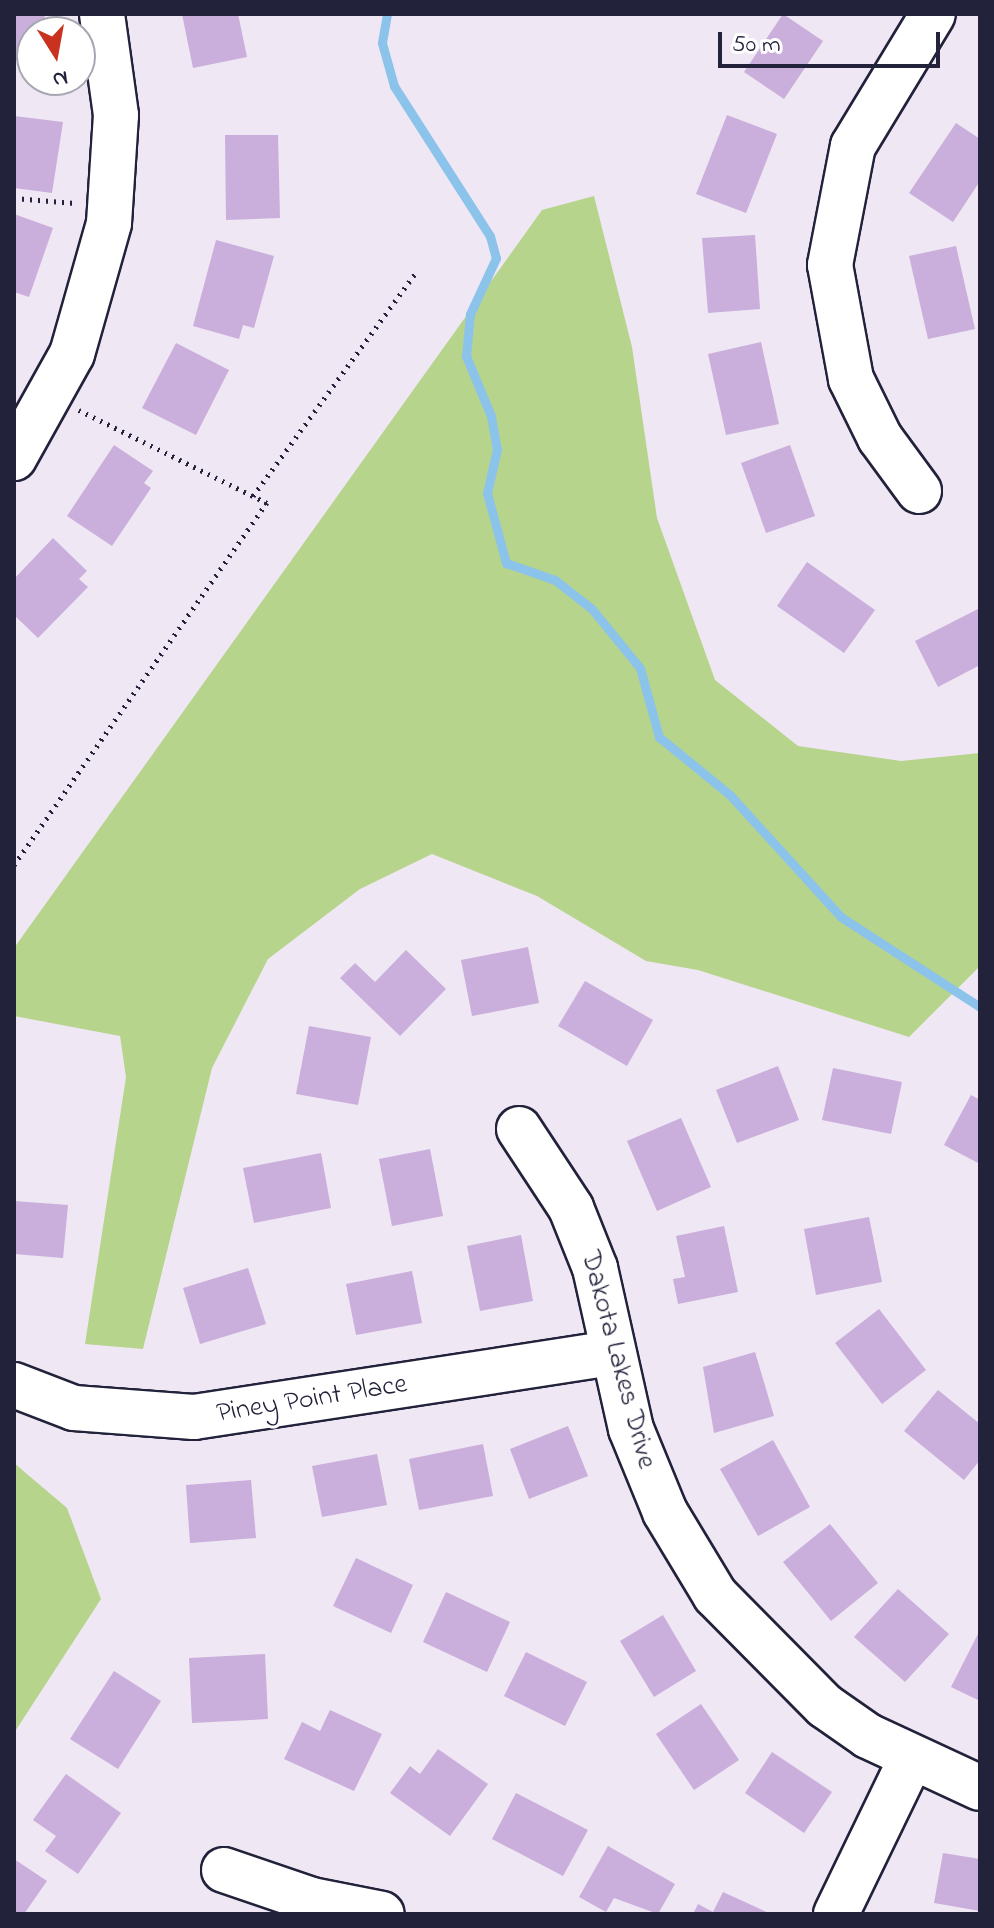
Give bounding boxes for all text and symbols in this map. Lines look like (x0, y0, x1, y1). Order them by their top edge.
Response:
north arrow (16, 16, 96, 96)
scale bar (722, 16, 944, 66)
text: 50 m (732, 28, 781, 63)
text: N (50, 60, 71, 95)
street label: Dakota Lakes Drive (572, 1247, 662, 1473)
street label: Piney Point Place (214, 1368, 410, 1432)

